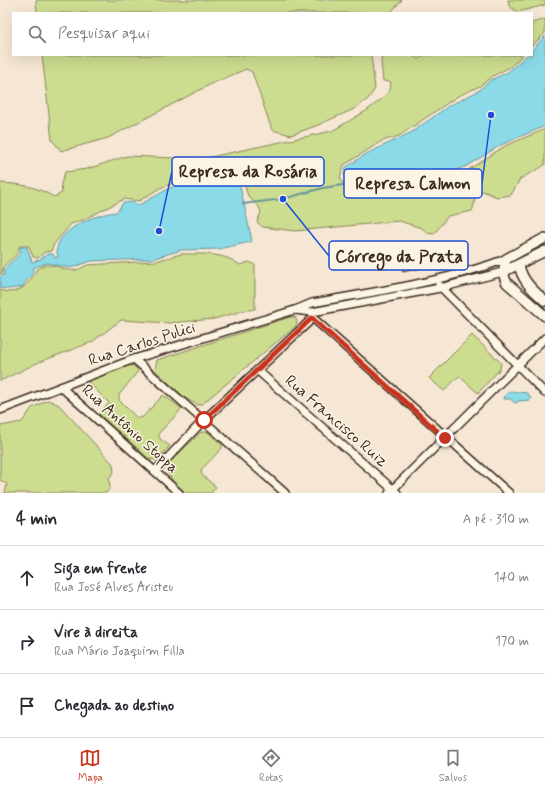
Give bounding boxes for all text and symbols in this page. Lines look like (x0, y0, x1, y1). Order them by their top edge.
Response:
search box (12, 12, 533, 56)
icon: search (26, 23, 48, 45)
text: Pesquisar aqui (58, 24, 150, 44)
callout: Represa da Rosária (172, 157, 324, 186)
text: Represa da Rosária (179, 161, 317, 183)
callout: Represa Calmon (344, 169, 482, 198)
text: Represa Calmon (355, 173, 471, 195)
callout: Córrego da Prata (329, 241, 468, 270)
text: Córrego da Prata (335, 246, 463, 271)
street label: Rua Carlos Pulici (86, 317, 198, 371)
street label: Rua Francisco Ruiz (280, 370, 392, 472)
street label: Rua Antônio Stoppa (77, 380, 183, 478)
route start (195, 411, 213, 429)
route end (436, 429, 454, 447)
text: 4 min (16, 508, 57, 530)
text: A pé · 310 m (463, 511, 529, 528)
text: Siga em frente (54, 559, 147, 579)
icon: ahead (16, 567, 38, 589)
text: 140 m (494, 569, 529, 586)
text: Rua José Alves Aristeu (54, 579, 173, 596)
text: Vire à direita (54, 623, 138, 643)
icon: right (16, 631, 38, 653)
text: 170 m (495, 633, 529, 650)
text: Rua Mário Joaquim Filla (54, 643, 185, 660)
icon: arrive (16, 695, 38, 717)
text: Chegada ao destino (54, 696, 174, 716)
tab: Mapa (78, 747, 103, 785)
tab: Rotas (259, 747, 283, 785)
tab: Salvos (439, 747, 467, 785)

